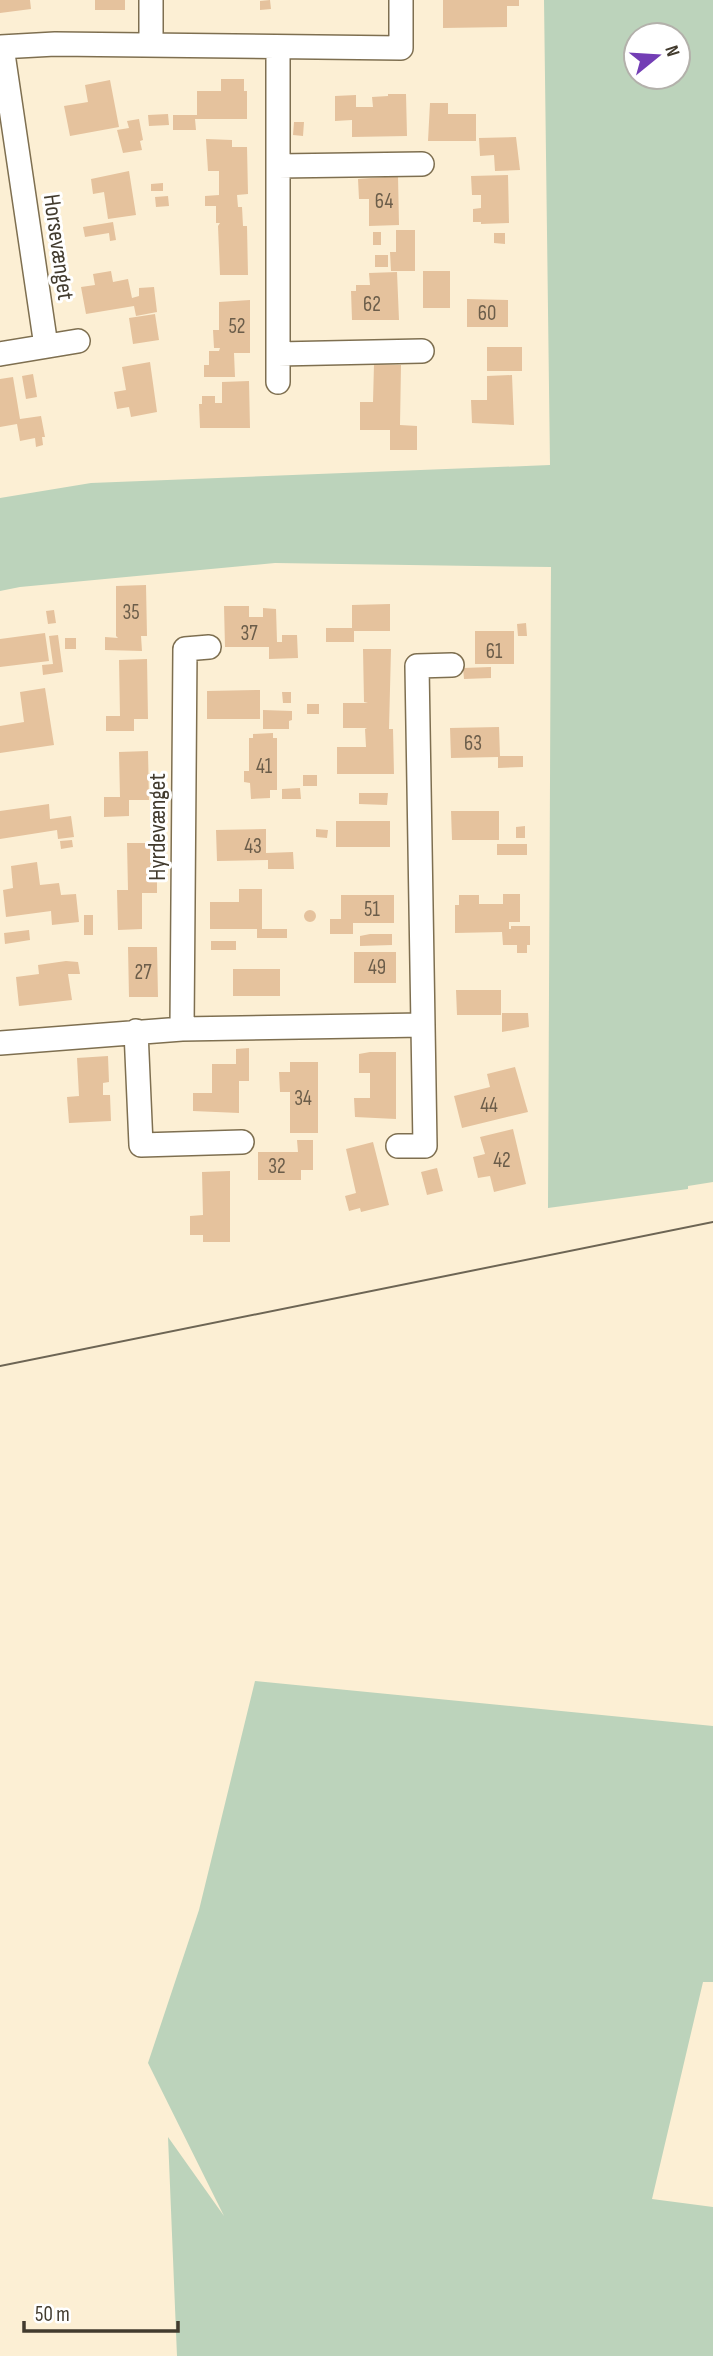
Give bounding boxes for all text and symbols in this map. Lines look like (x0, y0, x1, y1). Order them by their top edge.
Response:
north arrow (622, 21, 692, 91)
text: N (659, 43, 684, 60)
house number: 64 (375, 189, 393, 214)
street label: Horsevænget (37, 192, 80, 302)
house number: 62 (363, 292, 381, 317)
house number: 60 (478, 301, 496, 326)
house number: 52 (228, 314, 246, 339)
house number: 35 (122, 600, 140, 625)
house number: 37 (240, 621, 258, 646)
house number: 61 (486, 639, 503, 664)
house number: 63 (464, 731, 482, 756)
house number: 41 (256, 754, 273, 779)
street label: Hyrdevænget (143, 773, 172, 881)
house number: 43 (244, 834, 262, 859)
house number: 51 (364, 897, 381, 922)
house number: 49 (368, 955, 386, 980)
house number: 27 (134, 960, 152, 985)
house number: 34 (294, 1086, 312, 1111)
house number: 44 (480, 1093, 498, 1118)
house number: 42 (493, 1148, 511, 1173)
house number: 32 (268, 1154, 286, 1179)
scale bar (24, 2290, 178, 2334)
text: 50 m (35, 2302, 70, 2327)

